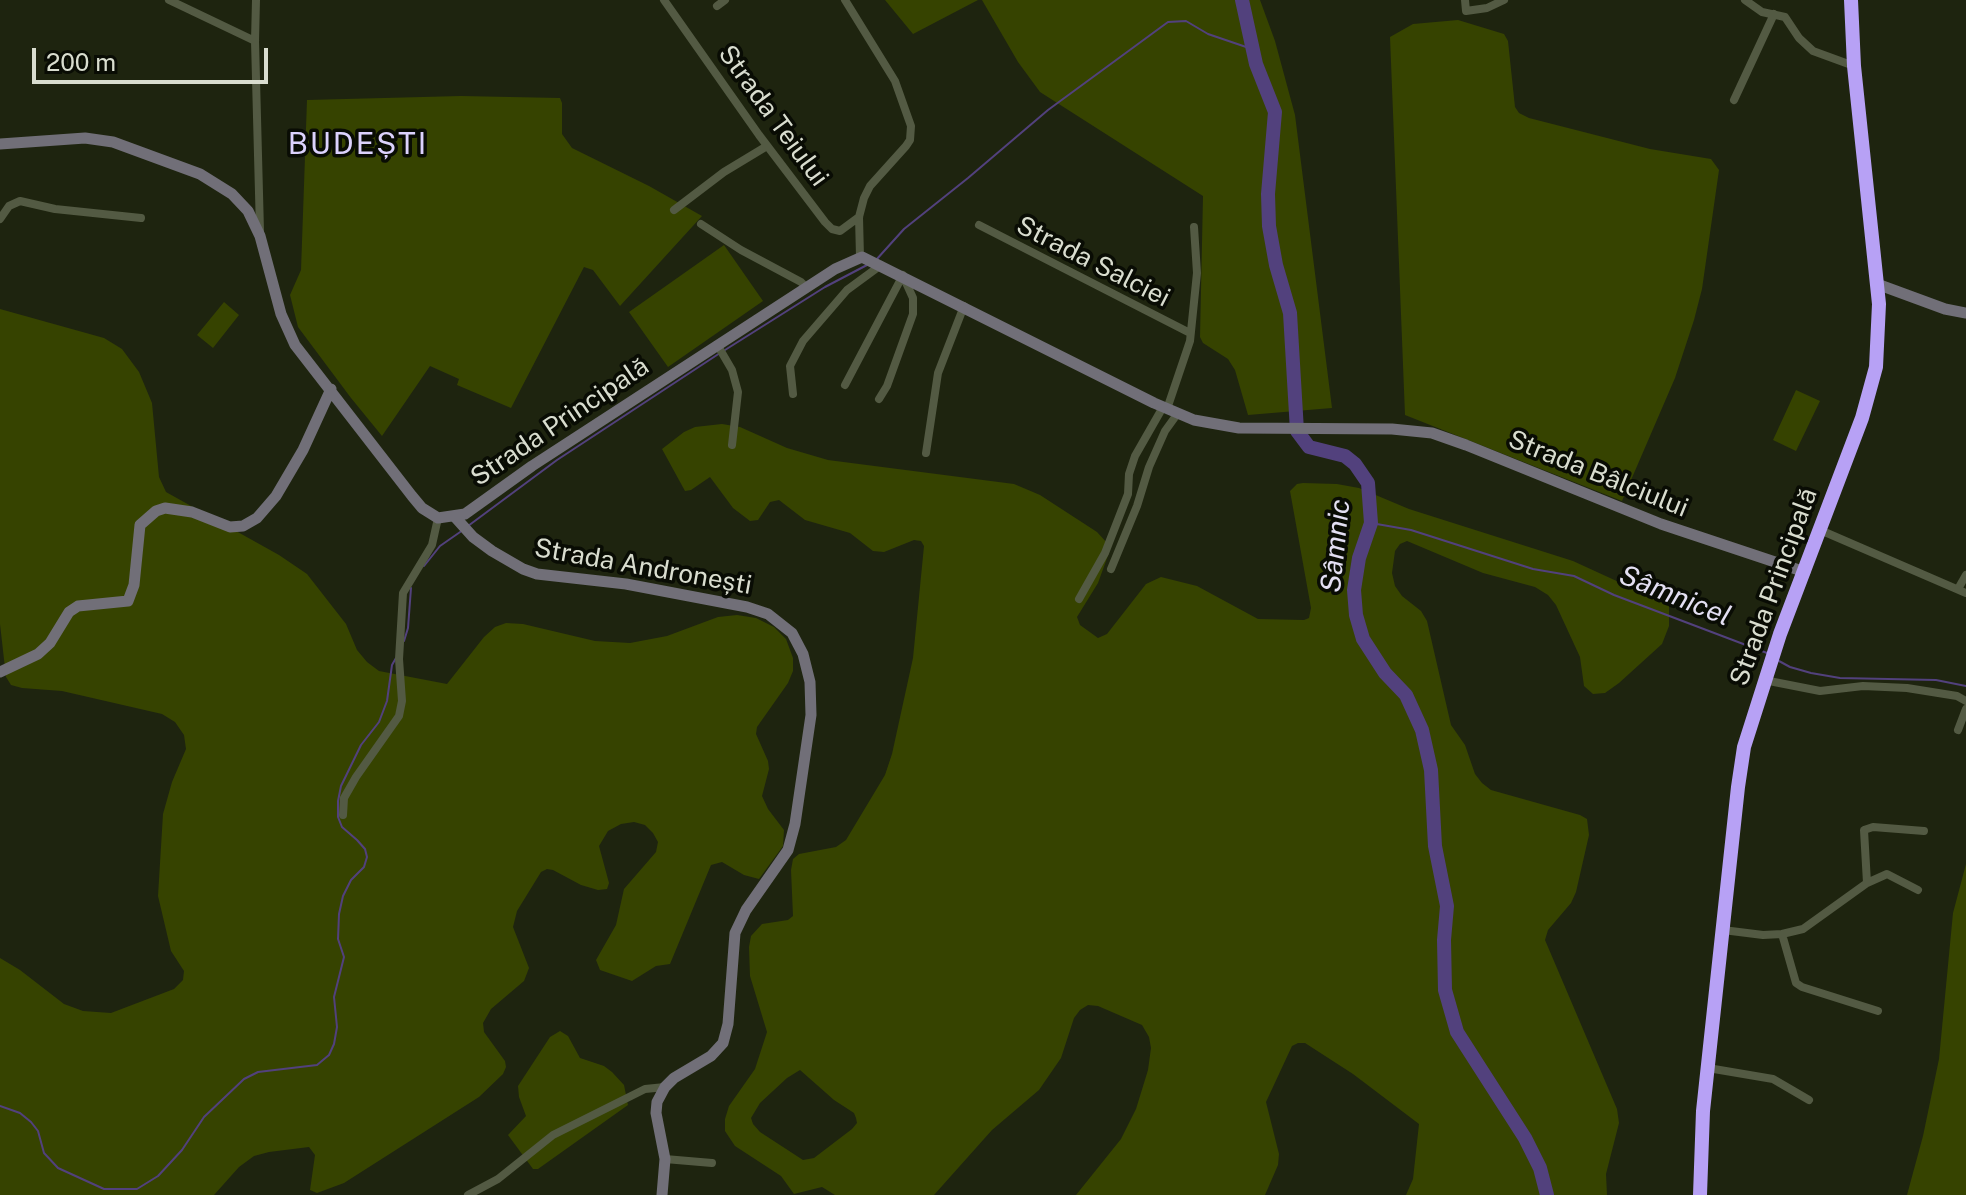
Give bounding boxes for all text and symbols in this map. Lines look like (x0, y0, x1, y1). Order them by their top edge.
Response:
scale bar (36, 32, 272, 82)
street label: Strada Teiului (711, 39, 835, 193)
text: 200 m (46, 48, 116, 76)
district label: BUDEȘTI (288, 127, 428, 163)
street label: Strada Salciei (1011, 210, 1175, 314)
street label: Strada Principală (465, 351, 655, 493)
street label: Strada Bâlciului (1504, 424, 1692, 524)
street label: Strada Principală (1724, 484, 1824, 690)
water label: Sâmnic (1314, 498, 1358, 594)
street label: Strada Andronești (532, 533, 754, 601)
water label: Sâmnicel (1614, 558, 1736, 634)

